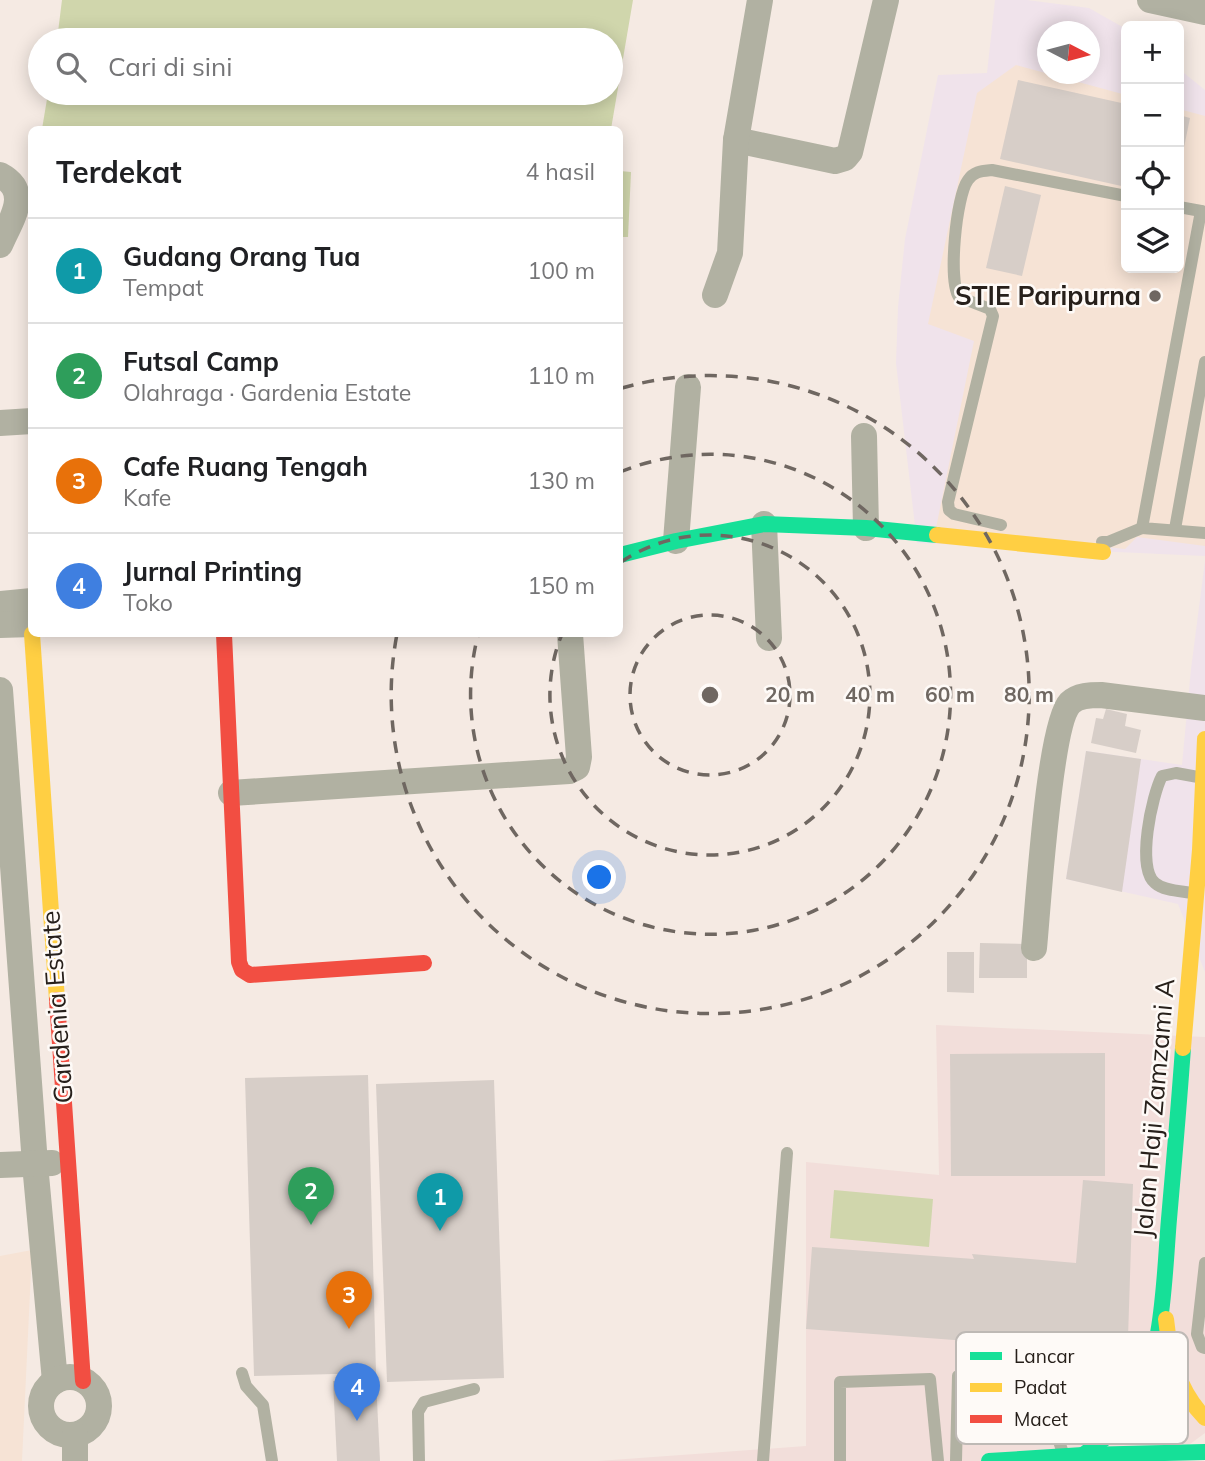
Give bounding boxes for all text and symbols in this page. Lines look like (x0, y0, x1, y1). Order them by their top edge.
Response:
north arrow (1037, 21, 1100, 84)
map controls (1121, 21, 1184, 273)
button: + (1121, 21, 1184, 84)
search box (28, 28, 623, 105)
icon: search (52, 48, 90, 86)
text: Cari di sini (108, 50, 232, 83)
button: − (1121, 84, 1184, 147)
button: locate (1121, 147, 1184, 210)
text: Terdekat (56, 153, 182, 191)
text: 4 hasil (526, 157, 595, 186)
button: layers (1121, 210, 1184, 273)
text: Gudang Orang Tua (123, 240, 360, 273)
text: 1 (72, 256, 86, 285)
text: 100 m (527, 256, 595, 285)
text: Tempat (123, 273, 204, 302)
place label: STIE Paripurna (955, 279, 1141, 312)
marker: STIE Paripurna (1147, 288, 1163, 304)
text: Futsal Camp (123, 345, 279, 378)
text: 2 (72, 361, 86, 390)
text: 110 m (527, 361, 595, 390)
text: Olahraga · Gardenia Estate (123, 378, 411, 407)
text: Cafe Ruang Tengah (123, 450, 368, 483)
text: 3 (72, 466, 86, 495)
text: 130 m (527, 466, 595, 495)
text: Kafe (123, 483, 171, 512)
text: Jurnal Printing (123, 555, 302, 588)
text: 4 (72, 571, 86, 600)
text: 150 m (527, 571, 595, 600)
text: Toko (123, 588, 173, 617)
text: 20 m (765, 681, 815, 707)
text: 40 m (845, 681, 895, 707)
text: 60 m (925, 681, 975, 707)
text: 80 m (1004, 681, 1054, 707)
centre of rings (698, 683, 722, 707)
your location (582, 860, 616, 894)
street label: Gardenia Estate (33, 910, 80, 1105)
street label: Jalan Haji Zamzami A (1126, 977, 1181, 1239)
pin: 2 (288, 1167, 334, 1225)
pin: 1 (417, 1173, 463, 1231)
pin: 3 (326, 1271, 372, 1329)
legend (956, 1332, 1188, 1444)
text: Lancar (1014, 1344, 1075, 1368)
pin: 4 (334, 1363, 380, 1421)
text: Padat (1014, 1375, 1067, 1399)
text: Macet (1014, 1407, 1068, 1431)

